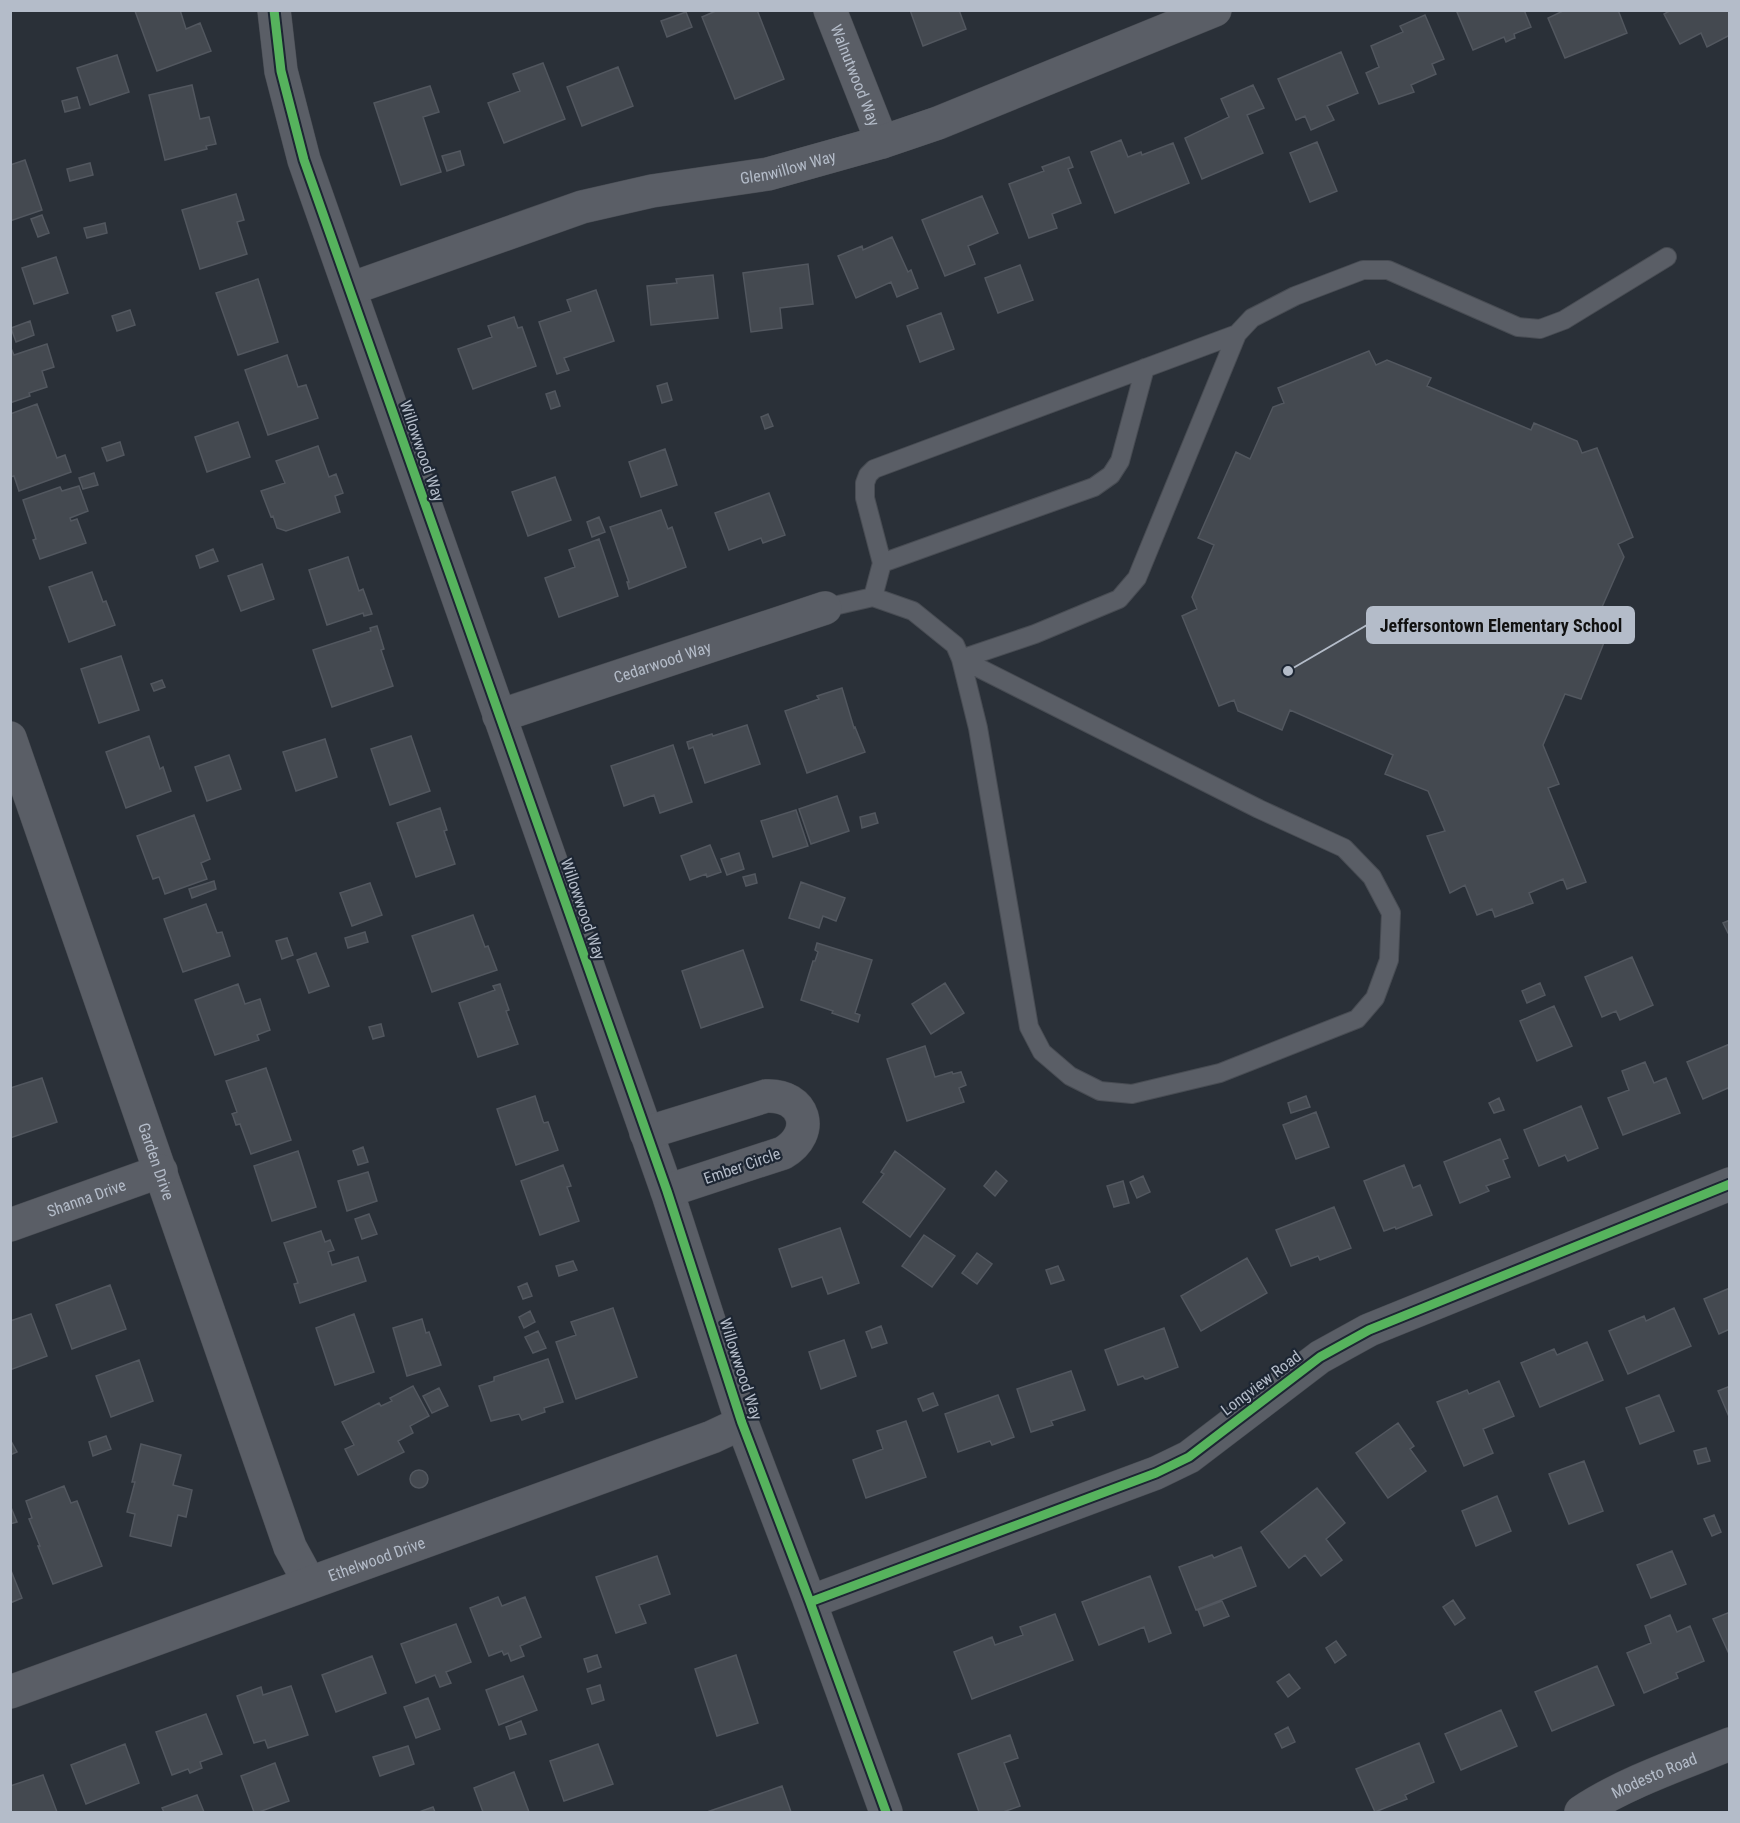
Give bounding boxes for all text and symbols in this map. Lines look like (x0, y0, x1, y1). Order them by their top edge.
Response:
street label: Walnutwood Way (827, 22, 884, 129)
street label: Glenwillow Way (739, 146, 838, 187)
street label: Willowwood Way (396, 398, 448, 504)
callout: Jeffersontown Elementary School (1367, 607, 1634, 643)
text: Jeffersontown Elementary School (1380, 615, 1622, 636)
street label: Cedarwood Way (611, 637, 714, 687)
street label: Willowwood Way (557, 856, 609, 962)
street label: Garden Drive (134, 1120, 179, 1203)
street label: Ember Circle (701, 1144, 783, 1188)
street label: Shanna Drive (44, 1175, 128, 1221)
street label: Willowwood Way (716, 1316, 766, 1423)
street label: Longview Road (1217, 1347, 1305, 1419)
street label: Ethelwood Drive (326, 1533, 428, 1585)
street label: Modesto Road (1608, 1749, 1700, 1802)

